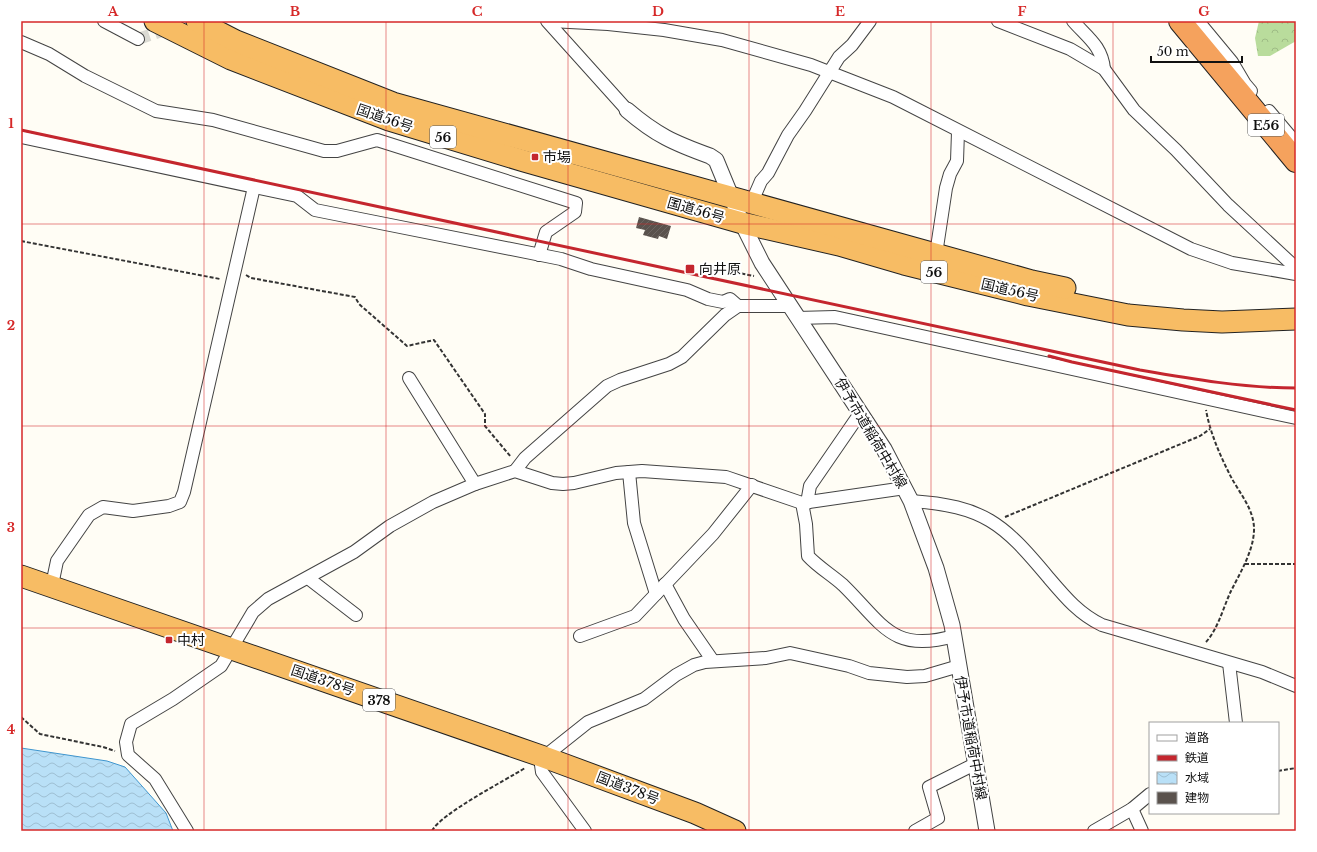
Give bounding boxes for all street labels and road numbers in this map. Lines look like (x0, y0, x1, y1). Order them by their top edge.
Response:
street label: 国道56号 (354, 100, 416, 136)
road number: E56 (1248, 114, 1284, 136)
road number: 56 (430, 126, 456, 148)
street label: 国道56号 (665, 193, 727, 227)
road number: 56 (921, 261, 947, 283)
street label: 国道56号 (979, 275, 1041, 305)
street label: 伊予市道稲荷中村線 (831, 374, 911, 492)
street label: 国道378号 (289, 661, 357, 699)
street label: 伊予市道稲荷中村線 (951, 674, 991, 802)
road number: 378 (363, 689, 395, 711)
street label: 国道378号 (594, 768, 662, 808)

